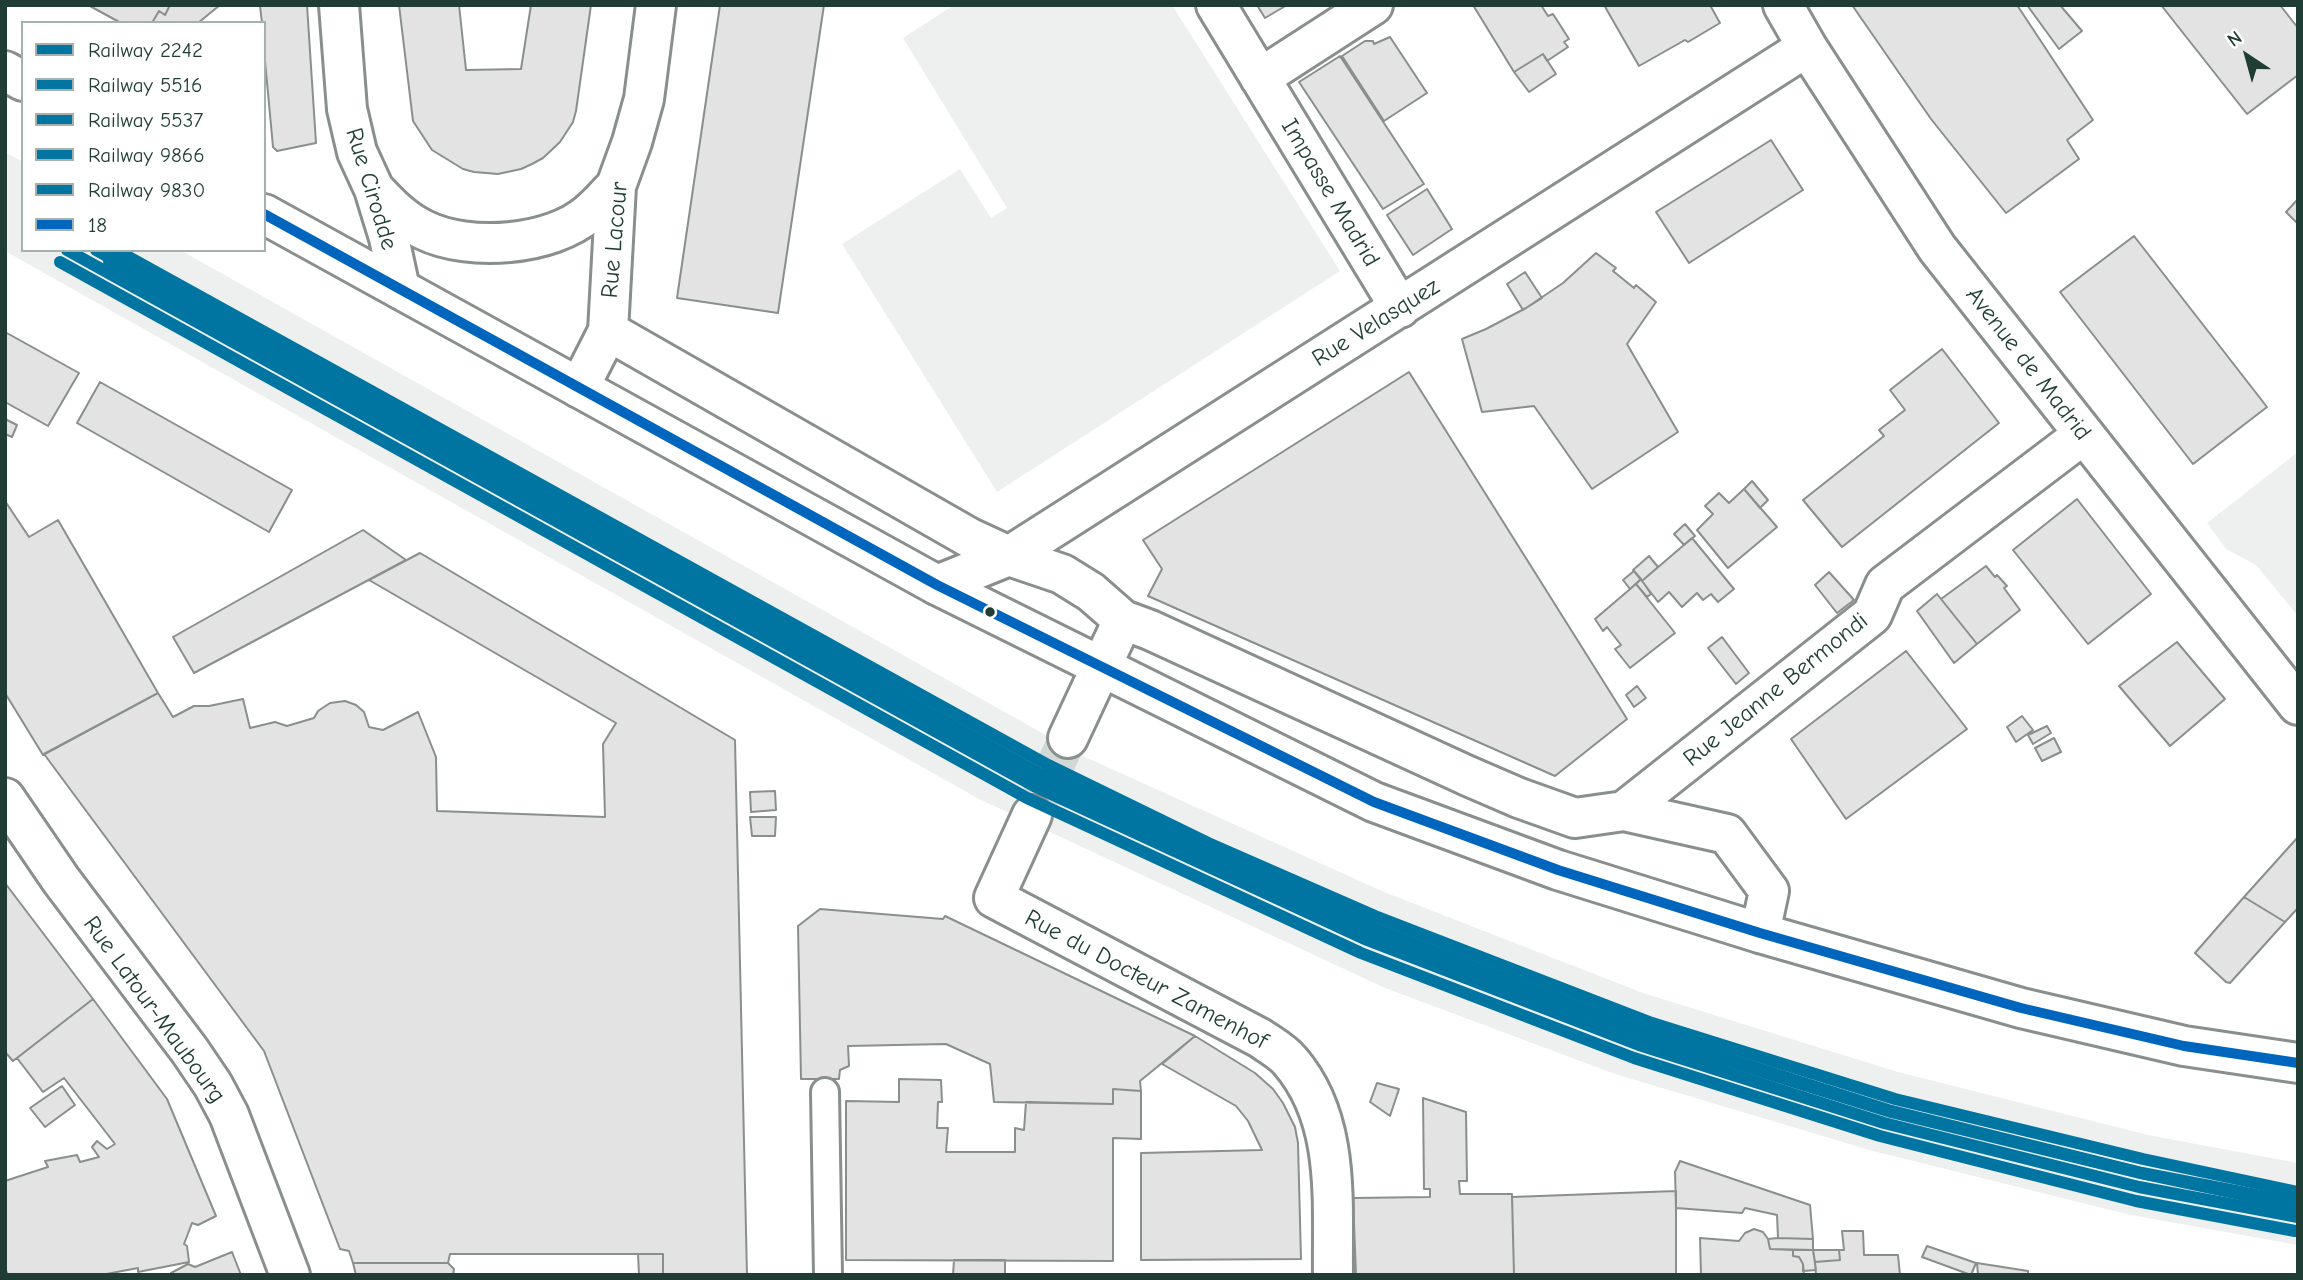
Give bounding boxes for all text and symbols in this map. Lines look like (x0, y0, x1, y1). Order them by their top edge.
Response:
legend (21, 21, 266, 252)
north arrow (2212, 21, 2282, 91)
text: N (2223, 26, 2246, 52)
text: Railway 2242 (88, 38, 203, 62)
text: Railway 5516 (88, 73, 202, 97)
text: Railway 5537 (88, 108, 203, 132)
street label: Impasse Madrid (1275, 114, 1385, 272)
street label: Rue Cirodde (339, 125, 403, 253)
text: Railway 9866 (88, 143, 205, 167)
text: Railway 9830 (88, 178, 205, 202)
street label: Rue Lacour (596, 181, 634, 299)
text: 18 (88, 213, 107, 237)
street label: Rue Velasquez (1307, 272, 1445, 374)
street label: Avenue de Madrid (1959, 282, 2097, 446)
unlabelled marker (983, 605, 997, 619)
street label: Rue Jeanne Bermondi (1678, 607, 1874, 773)
street label: Rue du Docteur Zamenhof (1020, 904, 1272, 1056)
street label: Rue Latour-Maubourg (77, 911, 231, 1109)

